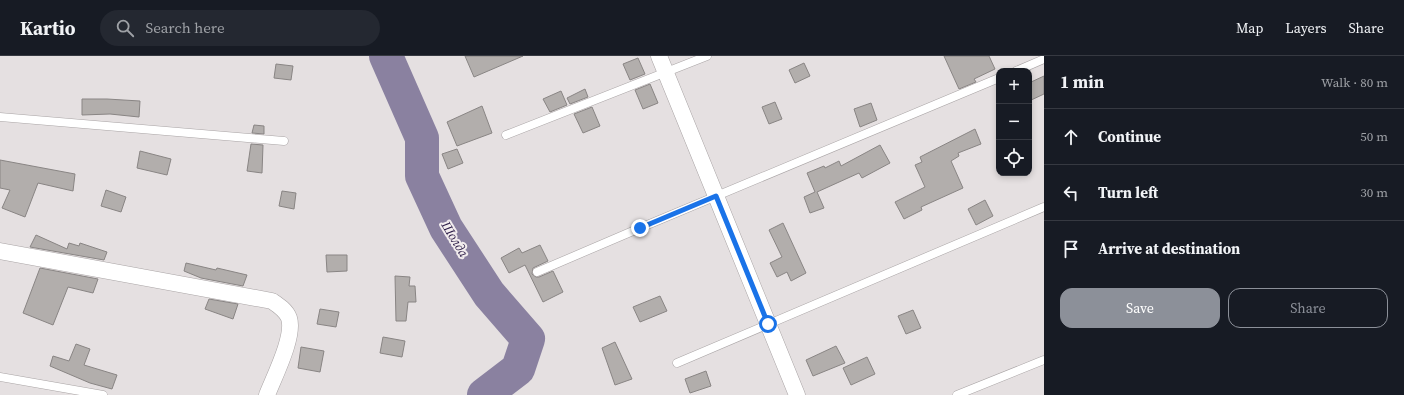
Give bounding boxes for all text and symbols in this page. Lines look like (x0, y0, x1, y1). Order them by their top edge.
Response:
search box (100, 10, 380, 46)
text: Kartio (20, 15, 76, 41)
icon: search (114, 17, 136, 39)
text: Search here (146, 17, 225, 38)
text: Map (1236, 18, 1263, 38)
text: Layers (1285, 18, 1327, 38)
text: Share (1349, 18, 1384, 38)
map controls (996, 68, 1032, 176)
button: + (996, 68, 1032, 104)
text: 1 min (1060, 70, 1104, 94)
text: Walk · 80 m (1321, 74, 1388, 91)
button: − (996, 104, 1032, 140)
icon: ahead (1060, 126, 1082, 148)
text: Continue (1098, 126, 1161, 147)
text: 50 m (1360, 128, 1388, 145)
button: locate (996, 140, 1032, 176)
icon: left (1060, 182, 1082, 204)
text: Turn left (1098, 182, 1158, 203)
text: 30 m (1360, 184, 1388, 201)
water label: Шолда (437, 217, 472, 260)
route end (631, 219, 649, 237)
icon: arrive (1060, 238, 1082, 260)
text: Arrive at destination (1098, 238, 1240, 259)
button: Save (1060, 288, 1220, 328)
button: Share (1228, 288, 1388, 328)
route start (759, 315, 777, 333)

